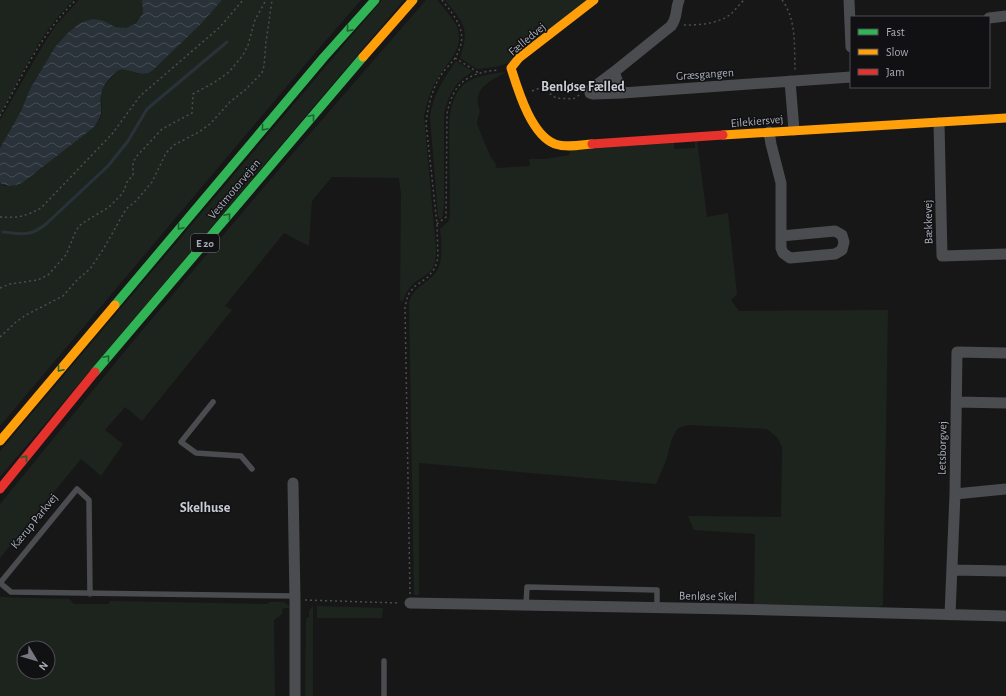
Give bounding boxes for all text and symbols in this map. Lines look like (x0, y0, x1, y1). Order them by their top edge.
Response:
legend (850, 16, 990, 88)
street label: Fælledvej (506, 20, 548, 59)
one-way arrow (346, 24, 353, 32)
text: Fast (886, 26, 905, 38)
text: Slow (886, 46, 908, 58)
street label: Græsgangen (676, 66, 734, 82)
text: Jam (886, 66, 905, 78)
district label: Benløse Fælled (541, 80, 626, 94)
street label: Eilekiersvej (730, 113, 784, 130)
one-way arrow (307, 114, 314, 122)
one-way arrow (261, 123, 268, 130)
street label: Vestmotorvejen (206, 157, 263, 222)
street label: Bækkevej (922, 200, 935, 244)
one-way arrow (223, 213, 230, 221)
one-way arrow (177, 222, 184, 230)
road number: E 20 (191, 234, 219, 252)
one-way arrow (103, 355, 110, 363)
one-way arrow (57, 364, 64, 372)
street label: Letsborgvej (936, 421, 949, 475)
one-way arrow (20, 456, 27, 463)
street label: Kærup Parkvej (8, 491, 61, 551)
district label: Skelhuse (180, 501, 231, 515)
street label: Benløse Skel (679, 589, 737, 603)
north arrow (16, 640, 56, 680)
text: N (37, 659, 50, 672)

